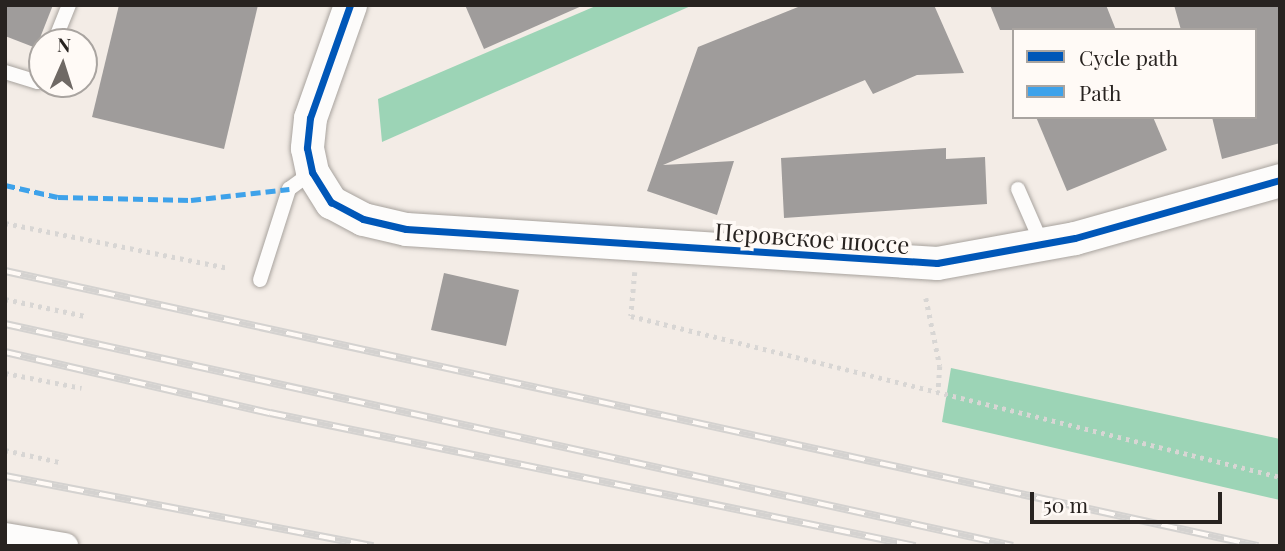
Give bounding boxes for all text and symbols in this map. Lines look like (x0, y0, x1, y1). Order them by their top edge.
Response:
north arrow (28, 28, 98, 98)
legend (1012, 28, 1257, 119)
text: N (56, 31, 72, 57)
text: Cycle path (1079, 43, 1178, 71)
text: Path (1079, 78, 1121, 106)
street label: Перовское шоссе (714, 217, 910, 259)
scale bar (1033, 477, 1226, 522)
text: 50 m (1043, 490, 1088, 518)

